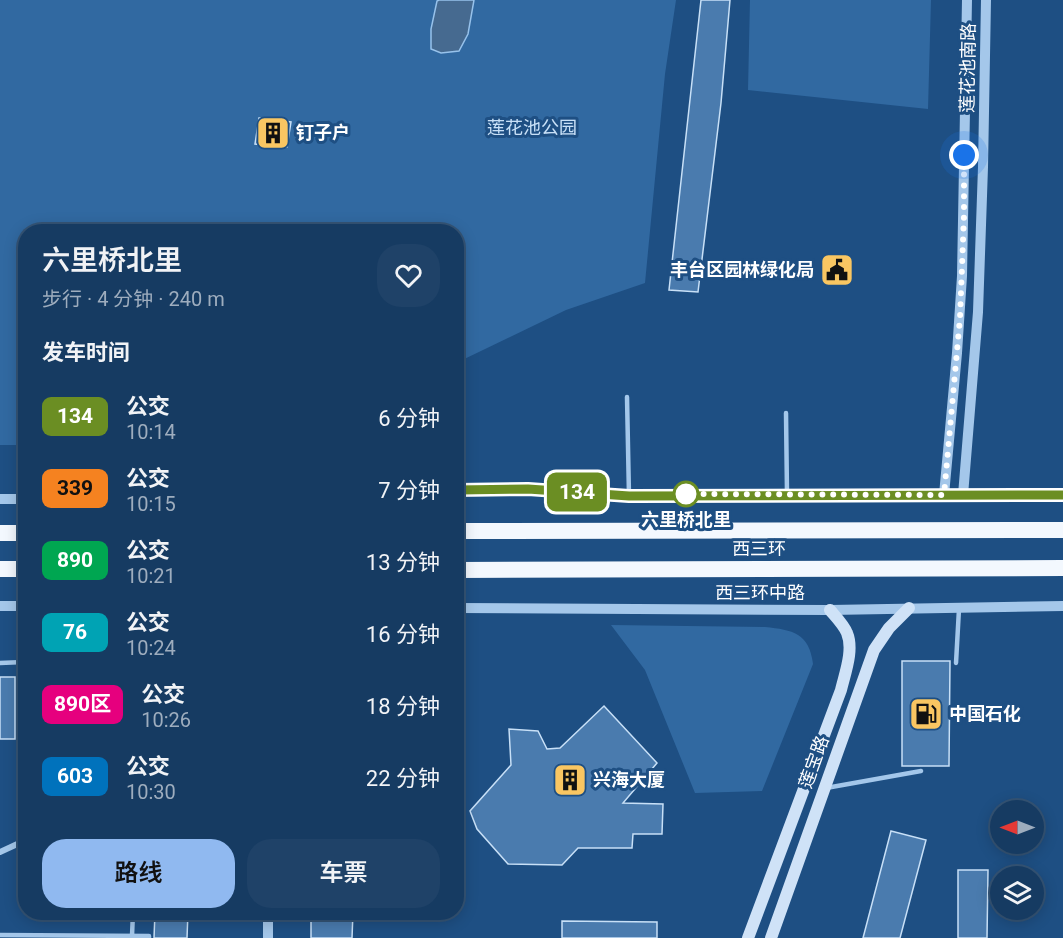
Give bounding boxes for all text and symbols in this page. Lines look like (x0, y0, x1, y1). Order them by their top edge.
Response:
street label: 莲花池南路 (956, 23, 979, 113)
building icon: 钉子户 (255, 115, 291, 151)
park label: 莲花池公园 (487, 117, 577, 138)
place label: 钉子户 (296, 122, 350, 143)
your location (949, 140, 979, 170)
text: 六里桥北里 (42, 244, 182, 277)
button: heart (377, 244, 440, 307)
public building icon: 丰台区园林绿化局 (819, 252, 855, 288)
place label: 丰台区园林绿化局 (670, 259, 814, 280)
text: 步行 · 4 分钟 · 240 m (42, 287, 225, 311)
text: 发车时间 (42, 340, 130, 365)
text: 公交 (126, 394, 170, 419)
text: 134 (57, 404, 93, 428)
text: 6 分钟 (378, 406, 440, 431)
text: 10:14 (126, 420, 176, 444)
text: 公交 (126, 466, 170, 491)
line badge: 134 (542, 472, 612, 512)
text: 339 (57, 476, 93, 500)
text: 7 分钟 (378, 478, 440, 503)
text: 134 (559, 480, 595, 504)
marker: 六里桥北里 (673, 481, 699, 507)
text: 10:15 (126, 492, 176, 516)
place label: 六里桥北里 (641, 509, 731, 530)
text: 公交 (126, 538, 170, 563)
street label: 西三环 (732, 538, 786, 559)
text: 890 (57, 548, 93, 572)
text: 13 分钟 (366, 550, 440, 575)
text: 10:21 (126, 564, 176, 588)
street label: 西三环中路 (715, 582, 805, 603)
text: 公交 (126, 610, 170, 635)
text: 76 (63, 620, 87, 644)
text: 16 分钟 (366, 622, 440, 647)
text: 10:24 (126, 636, 176, 660)
text: 公交 (141, 682, 185, 707)
text: 890区 (54, 692, 111, 716)
text: 18 分钟 (366, 694, 440, 719)
fuel station icon: 中国石化 (908, 696, 944, 732)
place label: 中国石化 (949, 703, 1021, 724)
text: 10:26 (141, 708, 191, 732)
street label: 莲宝路 (794, 733, 833, 791)
text: 公交 (126, 754, 170, 779)
building icon: 兴海大厦 (552, 762, 588, 798)
text: 603 (57, 764, 93, 788)
text: 22 分钟 (366, 766, 440, 791)
place label: 兴海大厦 (593, 769, 665, 790)
text: 10:30 (126, 780, 176, 804)
north arrow (990, 800, 1044, 854)
map controls (990, 800, 1044, 920)
button: 路线 (42, 839, 235, 908)
button: 车票 (247, 839, 440, 908)
button: layers (990, 866, 1044, 920)

